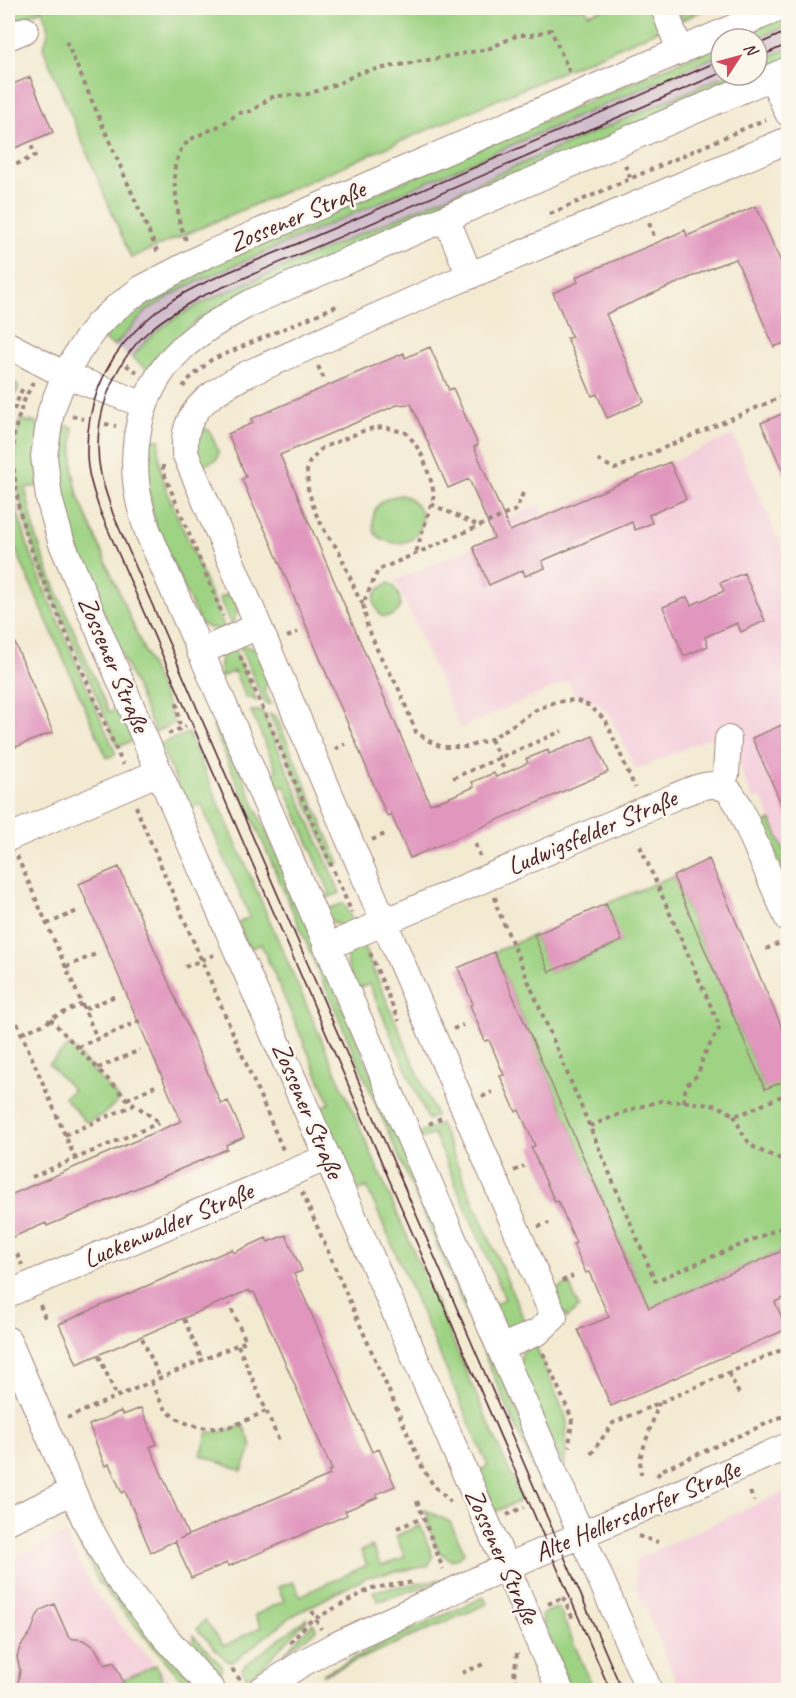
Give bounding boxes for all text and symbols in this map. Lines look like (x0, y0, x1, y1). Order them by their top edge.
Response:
north arrow (709, 27, 769, 87)
text: N (739, 39, 763, 61)
street label: Zossener Straße (224, 172, 372, 259)
street label: Zossener Straße (71, 591, 158, 739)
street label: Ludwigsfelder Straße (502, 780, 684, 883)
street label: Zossener Straße (265, 1037, 352, 1185)
street label: Luckenwalder Straße (78, 1173, 260, 1276)
street label: Alte Hellersdorfer Straße (529, 1452, 747, 1569)
street label: Zossener Straße (457, 1483, 548, 1631)

